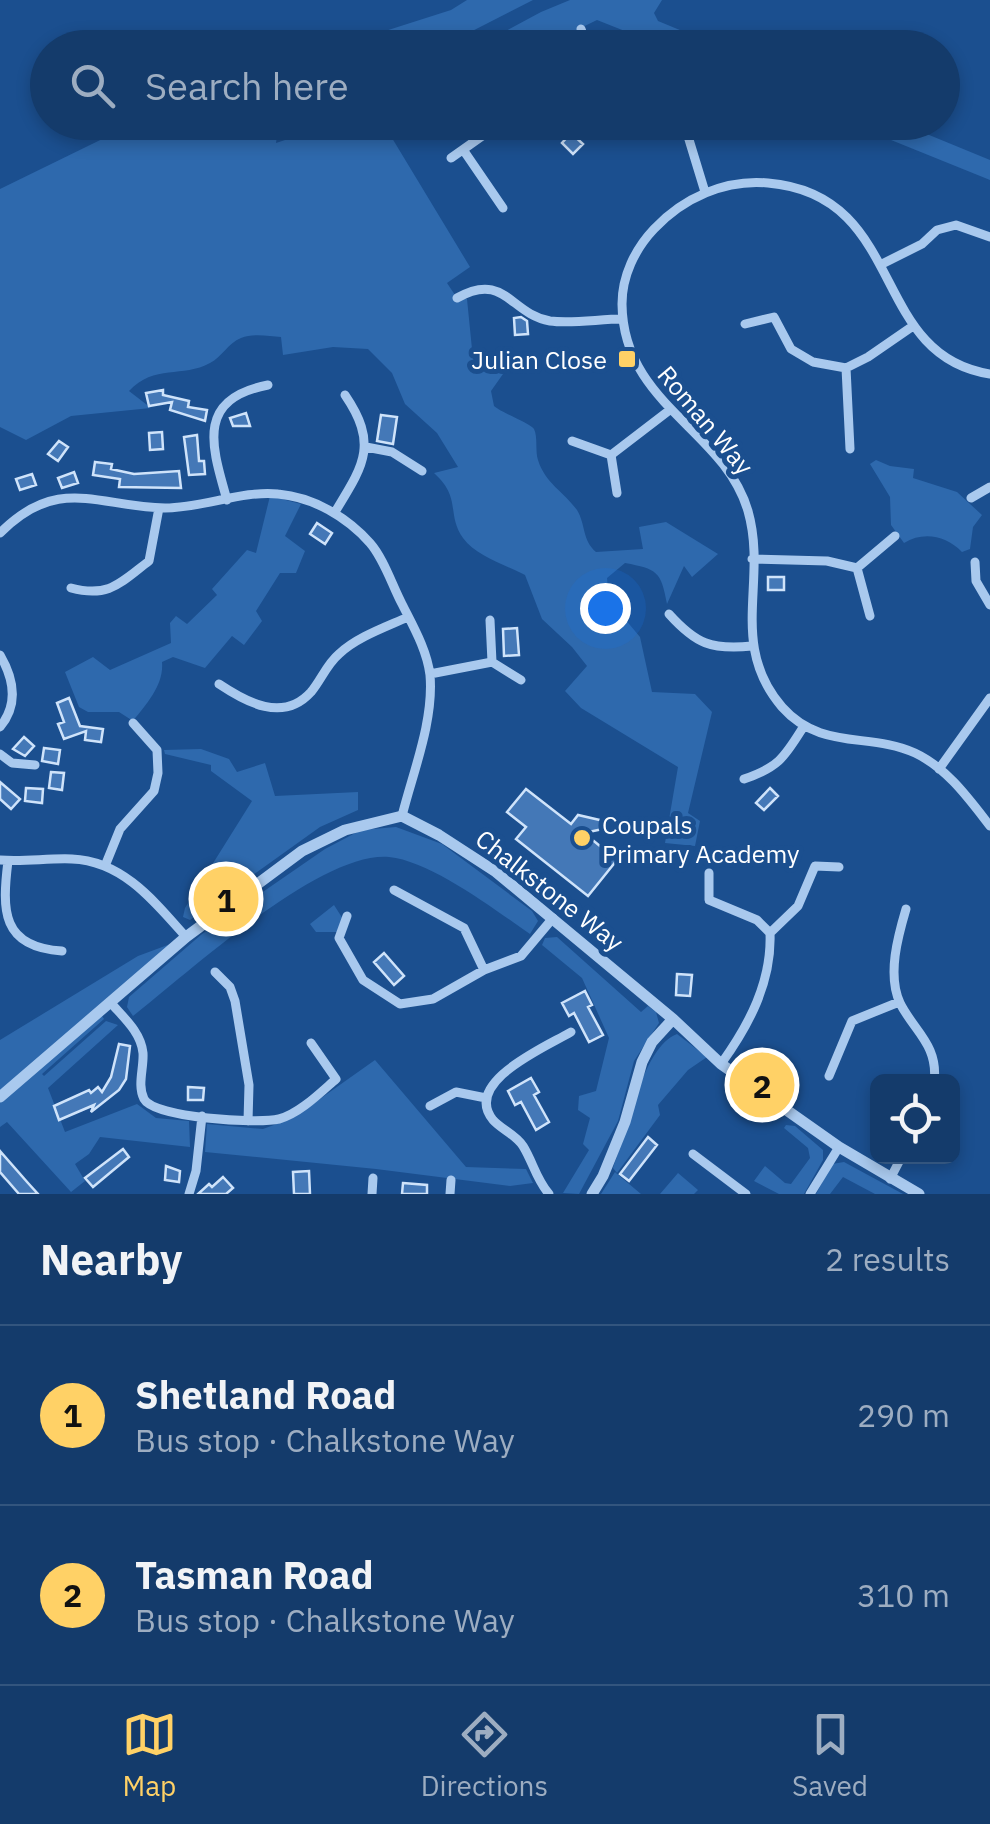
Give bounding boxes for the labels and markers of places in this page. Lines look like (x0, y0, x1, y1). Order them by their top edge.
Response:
place label: Julian Close (471, 343, 607, 376)
marker: Julian Close (616, 348, 638, 370)
place label: Coupals Primary Academy (602, 808, 800, 870)
marker: Coupals Primary Academy (571, 827, 593, 849)
pin: 1 (194, 862, 258, 936)
pin: 2 (730, 1048, 794, 1122)

